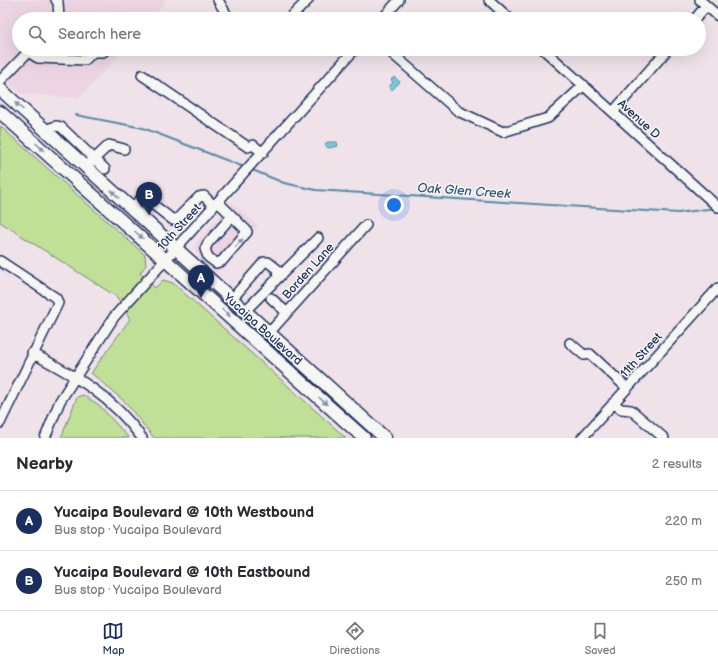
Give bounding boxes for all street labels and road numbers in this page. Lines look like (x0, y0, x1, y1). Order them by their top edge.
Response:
street label: Avenue D (614, 96, 663, 143)
street label: 10th Street (154, 201, 205, 254)
street label: Borden Lane (279, 240, 337, 302)
street label: Yucaipa Boulevard (219, 289, 305, 369)
street label: 11th Street (617, 329, 666, 381)

